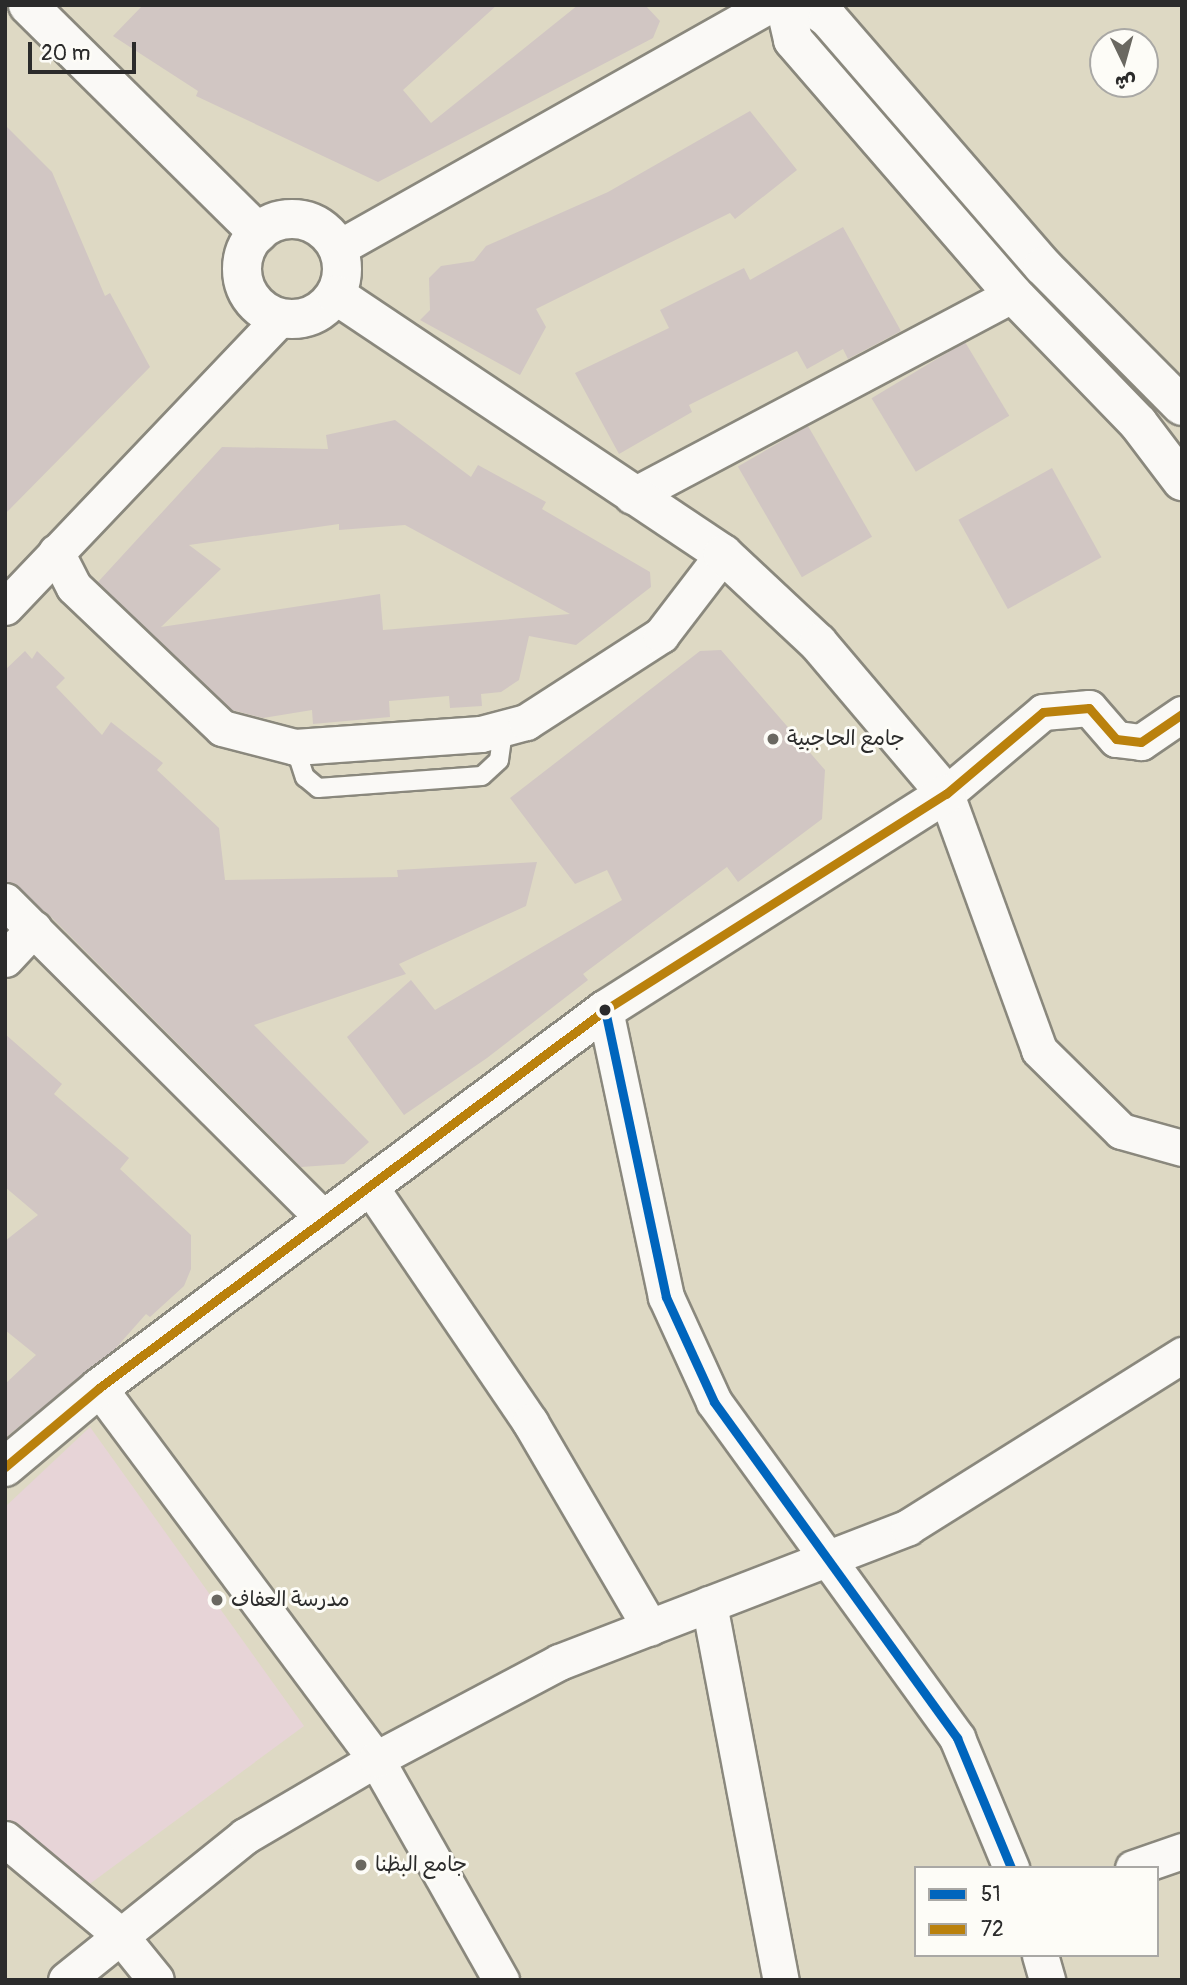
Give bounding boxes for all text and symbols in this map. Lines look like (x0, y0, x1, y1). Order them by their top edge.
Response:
scale bar (32, 28, 140, 72)
north arrow (1089, 28, 1159, 98)
text: 20 m (41, 40, 90, 67)
text: ش (1114, 69, 1137, 95)
place label: جامع الحاجبية (787, 726, 905, 752)
marker: جامع الحاجبية (765, 731, 781, 747)
unlabelled marker (598, 1003, 612, 1017)
place label: مدرسة العفاف (231, 1587, 350, 1613)
marker: مدرسة العفاف (209, 1592, 225, 1608)
place label: جامع البظنا (375, 1852, 467, 1878)
marker: جامع البظنا (353, 1857, 369, 1873)
legend (914, 1866, 1159, 1957)
text: 51 (981, 1881, 1001, 1908)
text: 72 (981, 1916, 1004, 1943)

